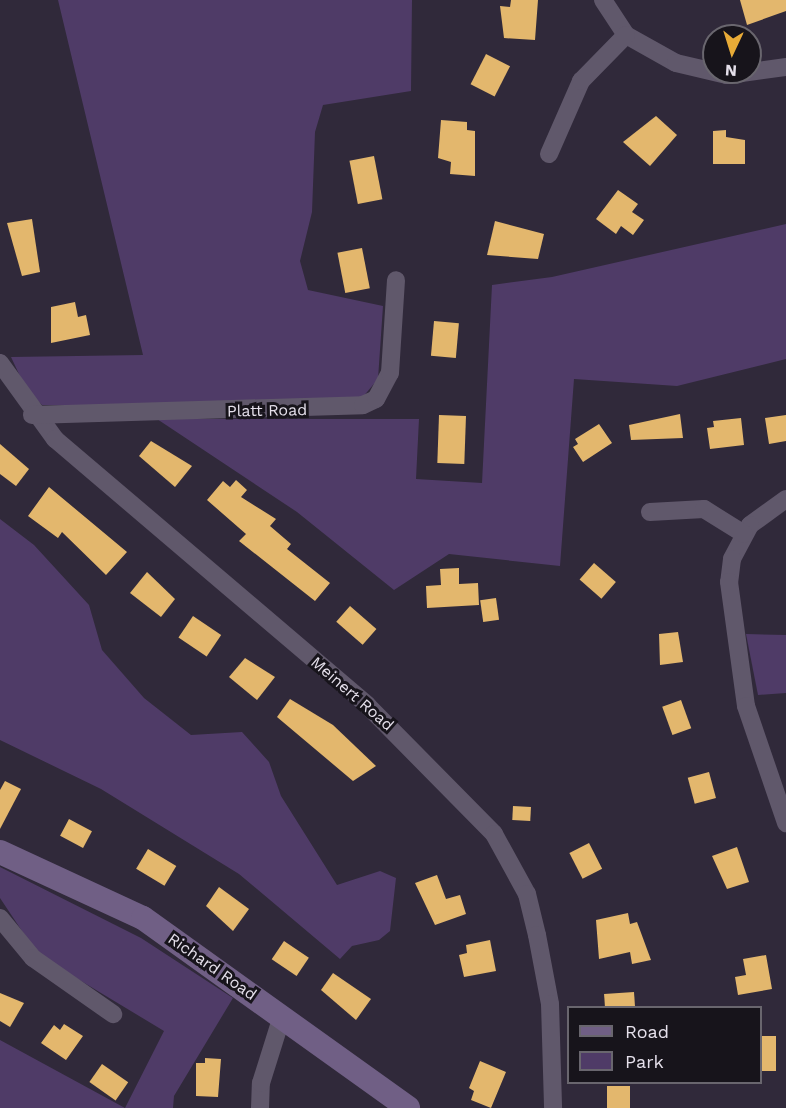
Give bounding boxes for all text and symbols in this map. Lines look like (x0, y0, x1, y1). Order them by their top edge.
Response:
north arrow (702, 24, 762, 84)
text: N (724, 61, 737, 80)
street label: Platt Road (227, 401, 307, 421)
street label: Meinert Road (307, 653, 397, 735)
street label: Richard Road (164, 929, 260, 1005)
legend (567, 1006, 762, 1084)
text: Road (625, 1021, 669, 1042)
text: Park (625, 1051, 664, 1072)

